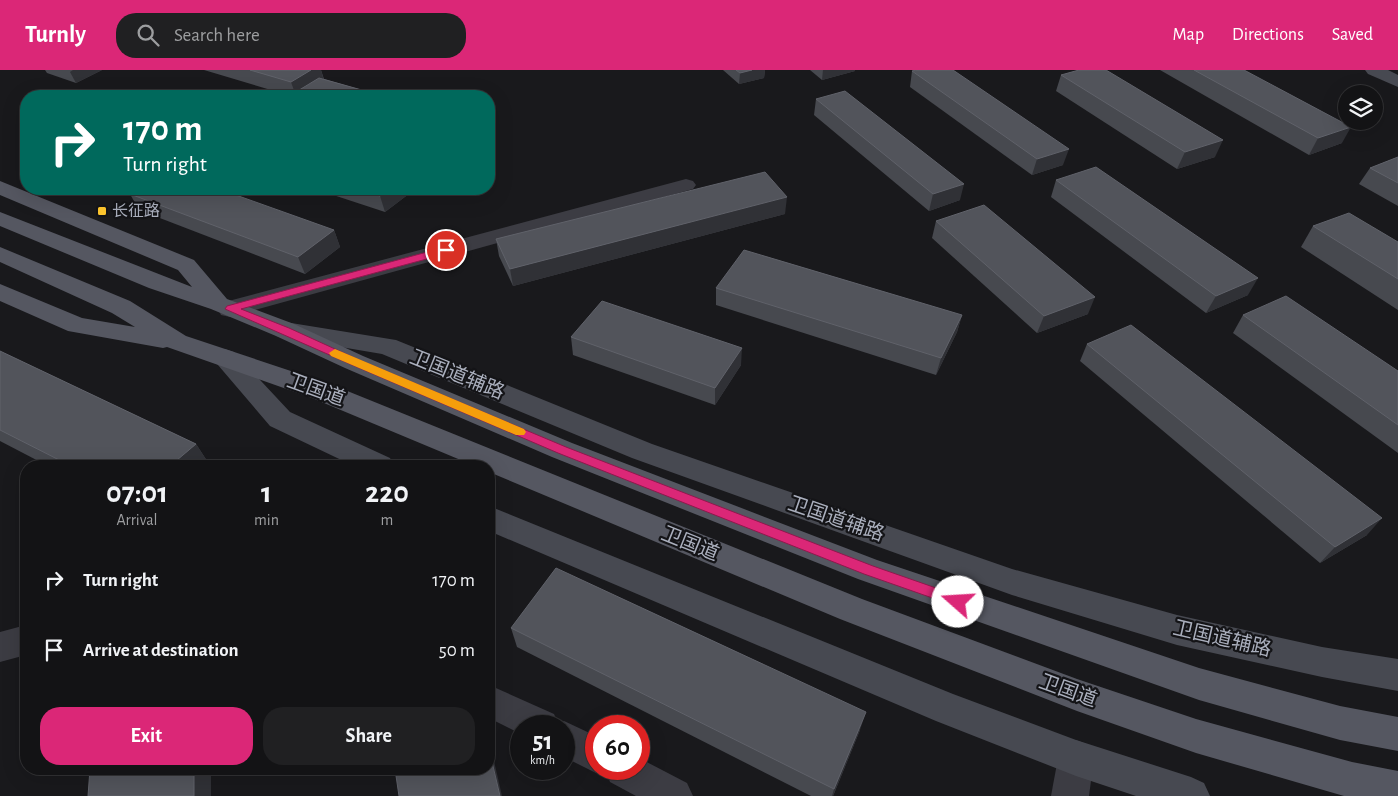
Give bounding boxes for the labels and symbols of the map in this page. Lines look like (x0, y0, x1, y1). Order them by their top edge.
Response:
place label: 长征路 (112, 202, 160, 219)
marker: 长征路 (96, 205, 108, 217)
pin (425, 229, 467, 271)
street label: 卫国道辅路 (407, 346, 507, 403)
street label: 卫国道 (284, 369, 348, 410)
street label: 卫国道辅路 (785, 492, 887, 545)
street label: 卫国道 (658, 523, 722, 565)
position arrow (931, 575, 983, 627)
street label: 卫国道辅路 (1171, 617, 1273, 660)
street label: 卫国道 (1036, 670, 1100, 711)
speed limit sign: 60 (585, 715, 650, 780)

